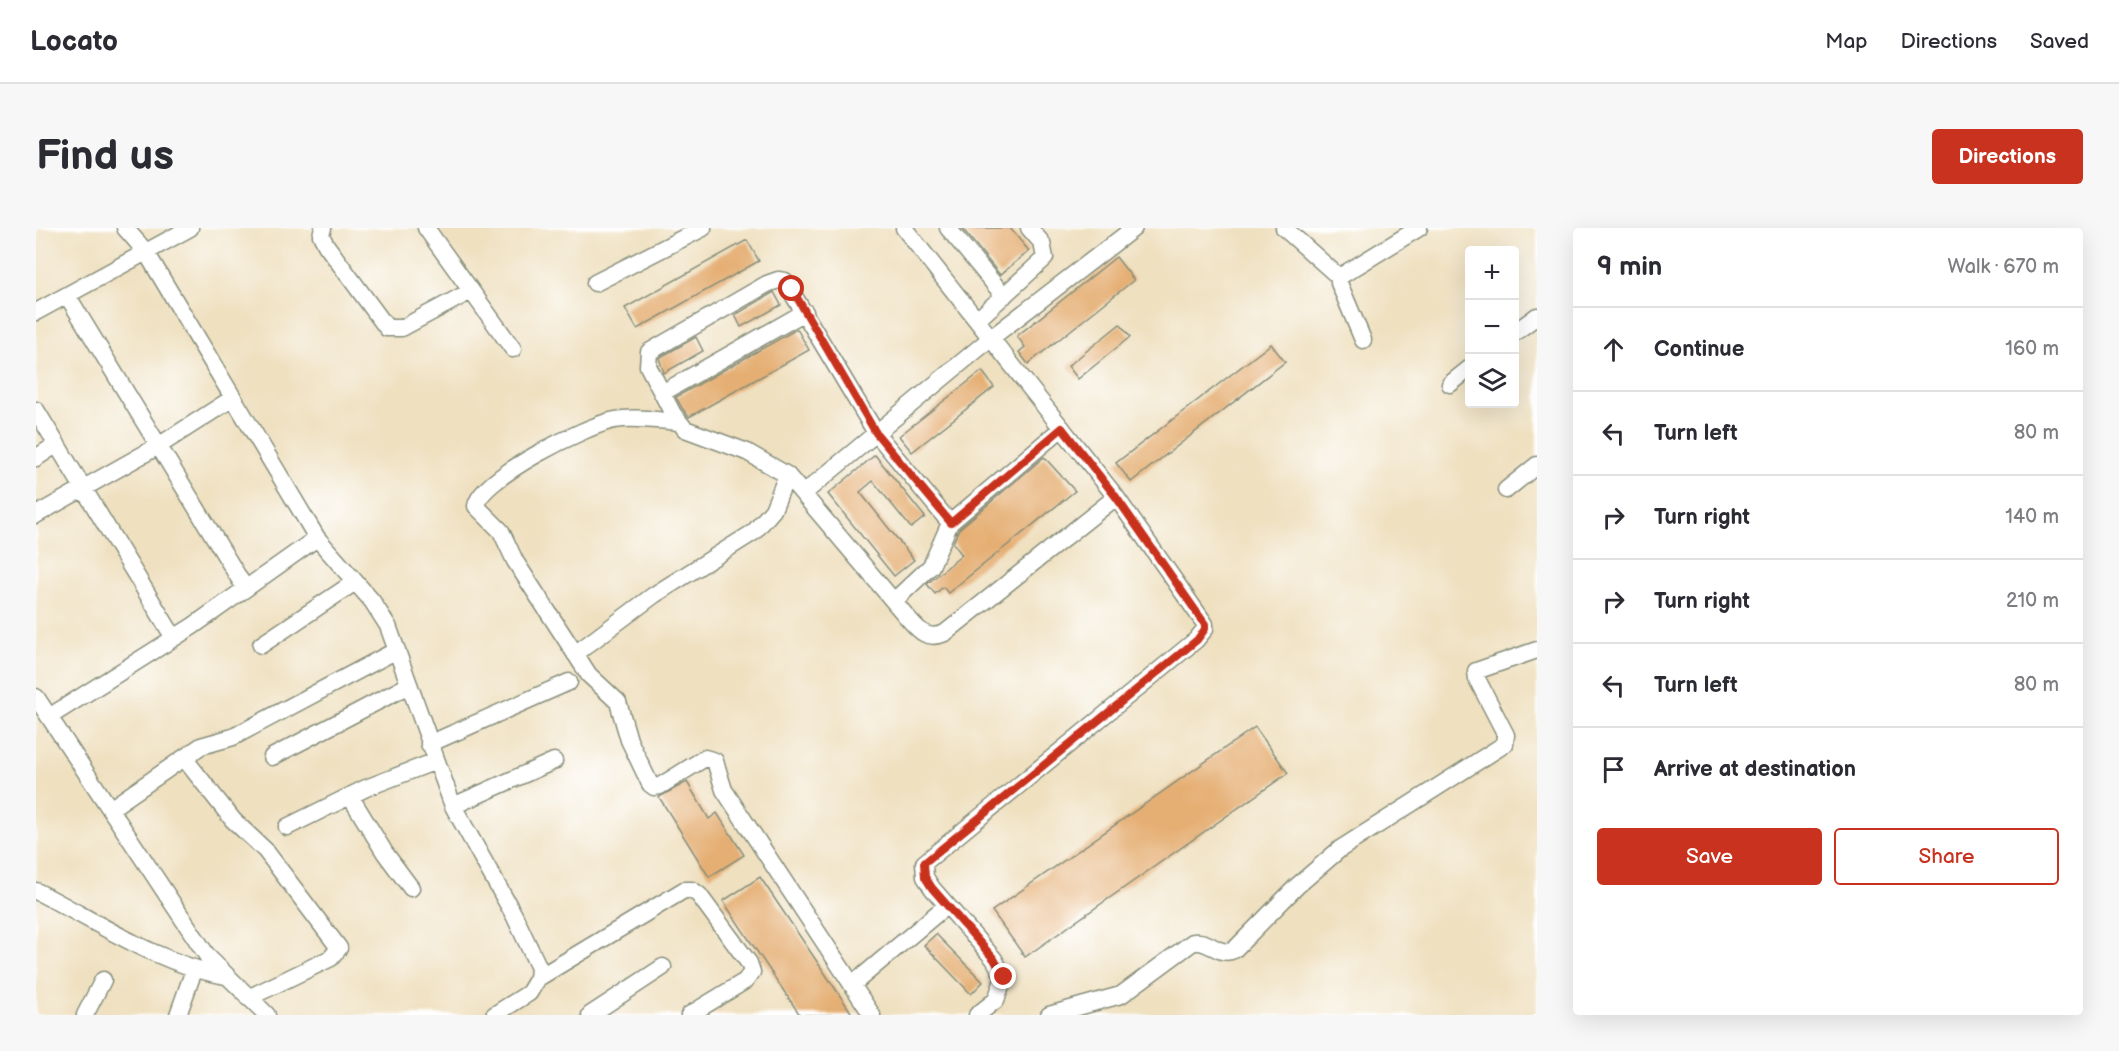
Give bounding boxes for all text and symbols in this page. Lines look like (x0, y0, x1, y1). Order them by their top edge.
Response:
text: Locato (30, 25, 118, 58)
text: Map (1825, 29, 1868, 54)
text: Directions (1901, 29, 1997, 54)
text: Saved (2030, 29, 2089, 54)
button: Directions (1932, 129, 2083, 184)
text: Find us (36, 131, 174, 182)
map controls (1465, 246, 1519, 408)
button: + (1465, 246, 1519, 300)
text: 9 min (1597, 252, 1662, 283)
text: Walk · 670 m (1948, 255, 2059, 279)
route start (778, 275, 804, 301)
button: − (1465, 300, 1519, 354)
icon: ahead (1597, 333, 1630, 366)
text: Continue (1654, 336, 1744, 363)
text: 160 m (2005, 337, 2059, 361)
button: layers (1465, 354, 1519, 408)
icon: left (1597, 417, 1630, 450)
text: Turn left (1654, 420, 1738, 447)
text: 80 m (2014, 421, 2059, 445)
icon: right (1597, 501, 1630, 534)
text: Turn right (1654, 504, 1750, 531)
text: 140 m (2005, 505, 2059, 529)
icon: right (1597, 585, 1630, 618)
text: Turn right (1654, 588, 1750, 615)
text: 210 m (2006, 589, 2059, 613)
icon: left (1597, 669, 1630, 702)
text: Turn left (1654, 672, 1738, 699)
text: 80 m (2014, 673, 2059, 697)
icon: arrive (1597, 753, 1630, 786)
text: Arrive at destination (1654, 756, 1856, 783)
button: Save (1597, 828, 1822, 885)
button: Share (1834, 828, 2059, 885)
route end (990, 963, 1016, 989)

